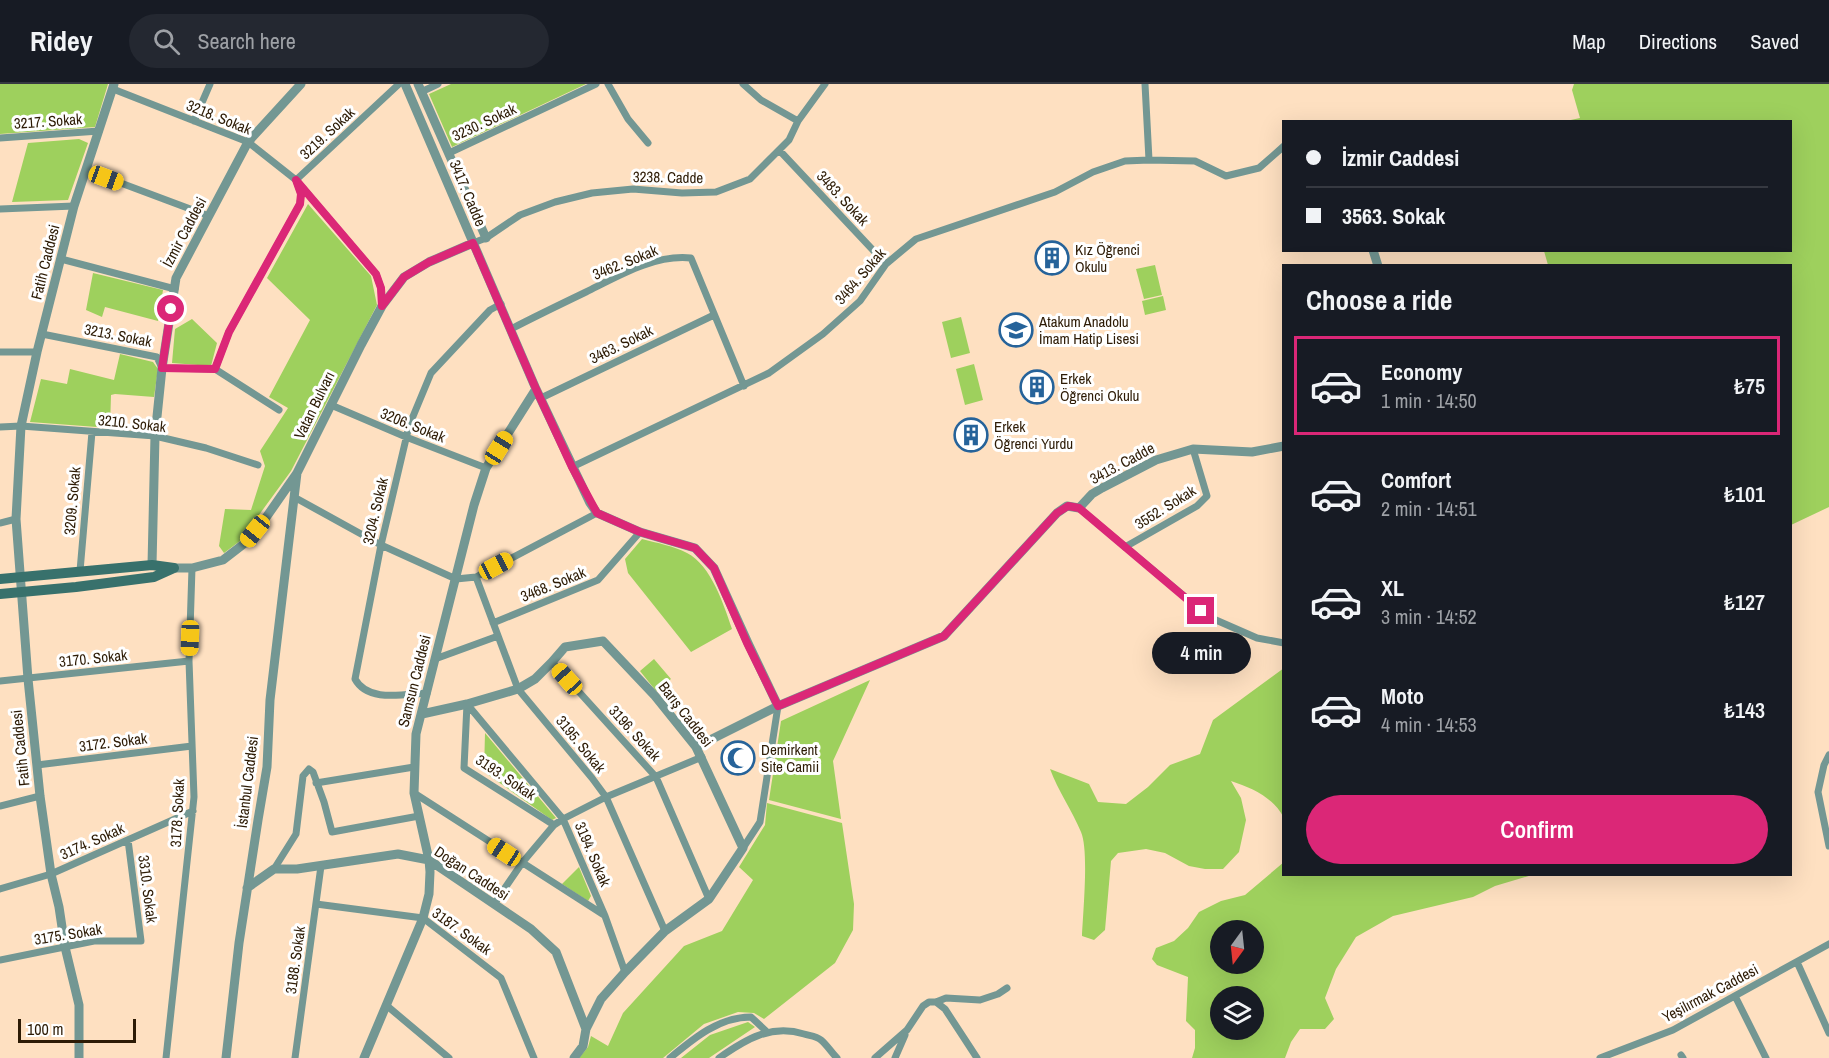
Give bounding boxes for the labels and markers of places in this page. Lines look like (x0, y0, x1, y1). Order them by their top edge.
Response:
place label: Kız Öğrenci Okulu (1075, 239, 1140, 277)
building icon: Kız Öğrenci Okulu (1034, 240, 1070, 276)
place label: Atakum Anadolu İmam Hatip Lisesi (1038, 311, 1139, 349)
school or university icon: Atakum Anadolu İmam Hatip Lisesi (998, 312, 1034, 348)
place label: Erkek Öğrenci Okulu (1060, 368, 1139, 406)
building icon: Erkek Öğrenci Okulu (1019, 369, 1055, 405)
place label: Erkek Öğrenci Yurdu (994, 416, 1073, 454)
building icon: Erkek Öğrenci Yurdu (953, 417, 989, 453)
place label: Demirkent Site Camii (761, 739, 819, 777)
mosque icon: Demirkent Site Camii (720, 740, 756, 776)

